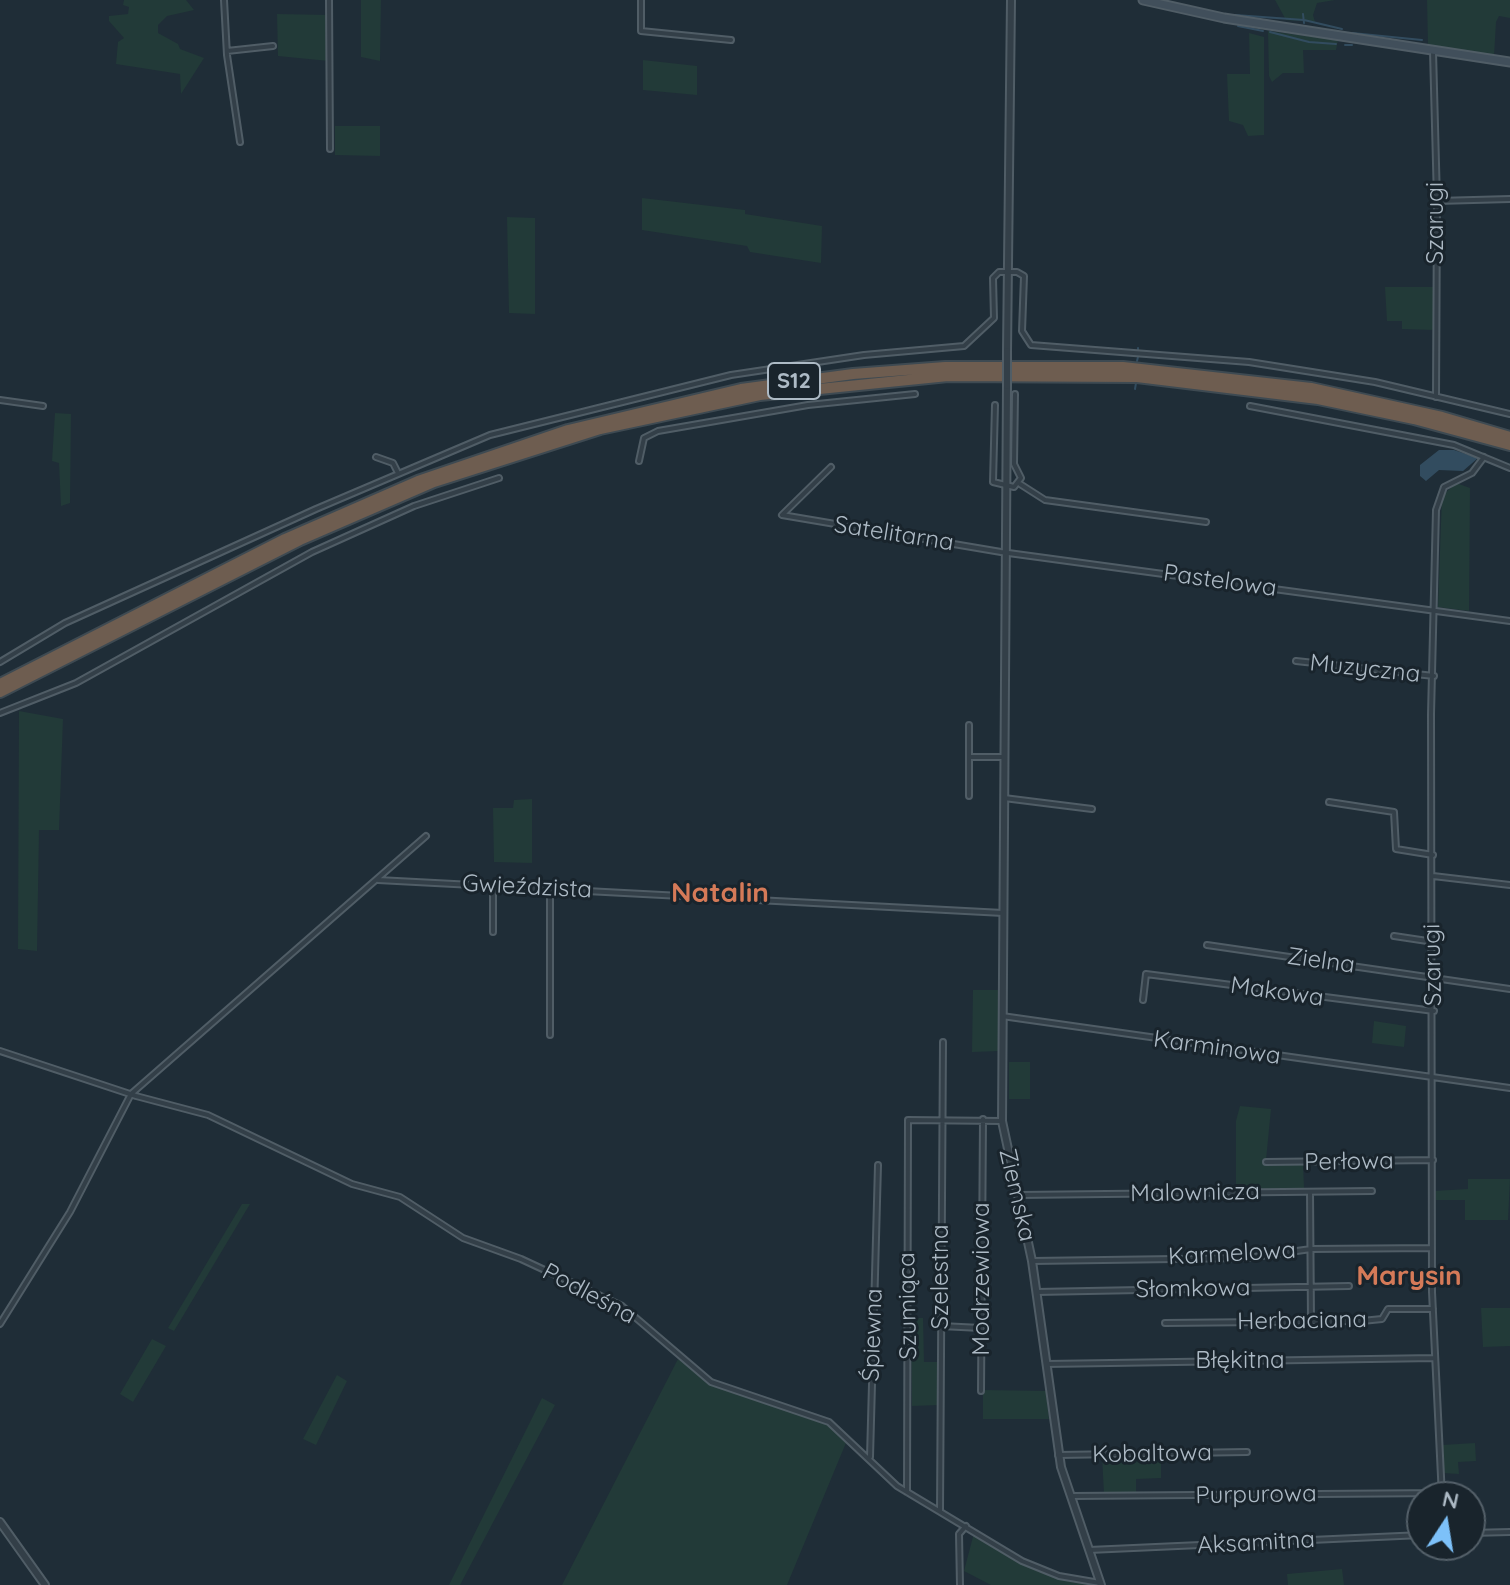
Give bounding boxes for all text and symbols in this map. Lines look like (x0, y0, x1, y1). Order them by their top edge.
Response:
street label: Szarugi (1422, 182, 1450, 264)
road number: S12 (768, 363, 820, 399)
street label: Satelitarna (832, 510, 956, 558)
street label: Pastelowa (1162, 559, 1278, 603)
street label: Muzyczna (1308, 649, 1422, 689)
street label: Gwieździsta (461, 869, 593, 905)
district label: Natalin (671, 877, 769, 911)
street label: Szarugi (1418, 924, 1448, 1006)
street label: Zielna (1285, 942, 1357, 980)
street label: Makowa (1229, 971, 1325, 1013)
street label: Karminowa (1152, 1025, 1282, 1071)
street label: Ziemska (992, 1146, 1042, 1244)
street label: Perłowa (1304, 1147, 1394, 1177)
street label: Malownicza (1130, 1177, 1260, 1209)
street label: Modrzewiowa (968, 1202, 996, 1356)
street label: Szelestna (927, 1225, 955, 1329)
street label: Karmelowa (1167, 1236, 1297, 1272)
street label: Szumiąca (893, 1252, 923, 1360)
street label: Podleśna (537, 1257, 641, 1331)
district label: Marysin (1356, 1260, 1462, 1294)
street label: Słomkowa (1135, 1274, 1251, 1304)
street label: Śpiewna (857, 1288, 889, 1382)
street label: Herbaciana (1237, 1305, 1367, 1337)
street label: Błękitna (1195, 1347, 1285, 1375)
street label: Kobaltowa (1092, 1439, 1212, 1469)
street label: Purpurowa (1195, 1480, 1317, 1510)
north arrow (1406, 1481, 1486, 1561)
text: N (1440, 1484, 1461, 1515)
street label: Aksamitna (1196, 1526, 1316, 1560)

